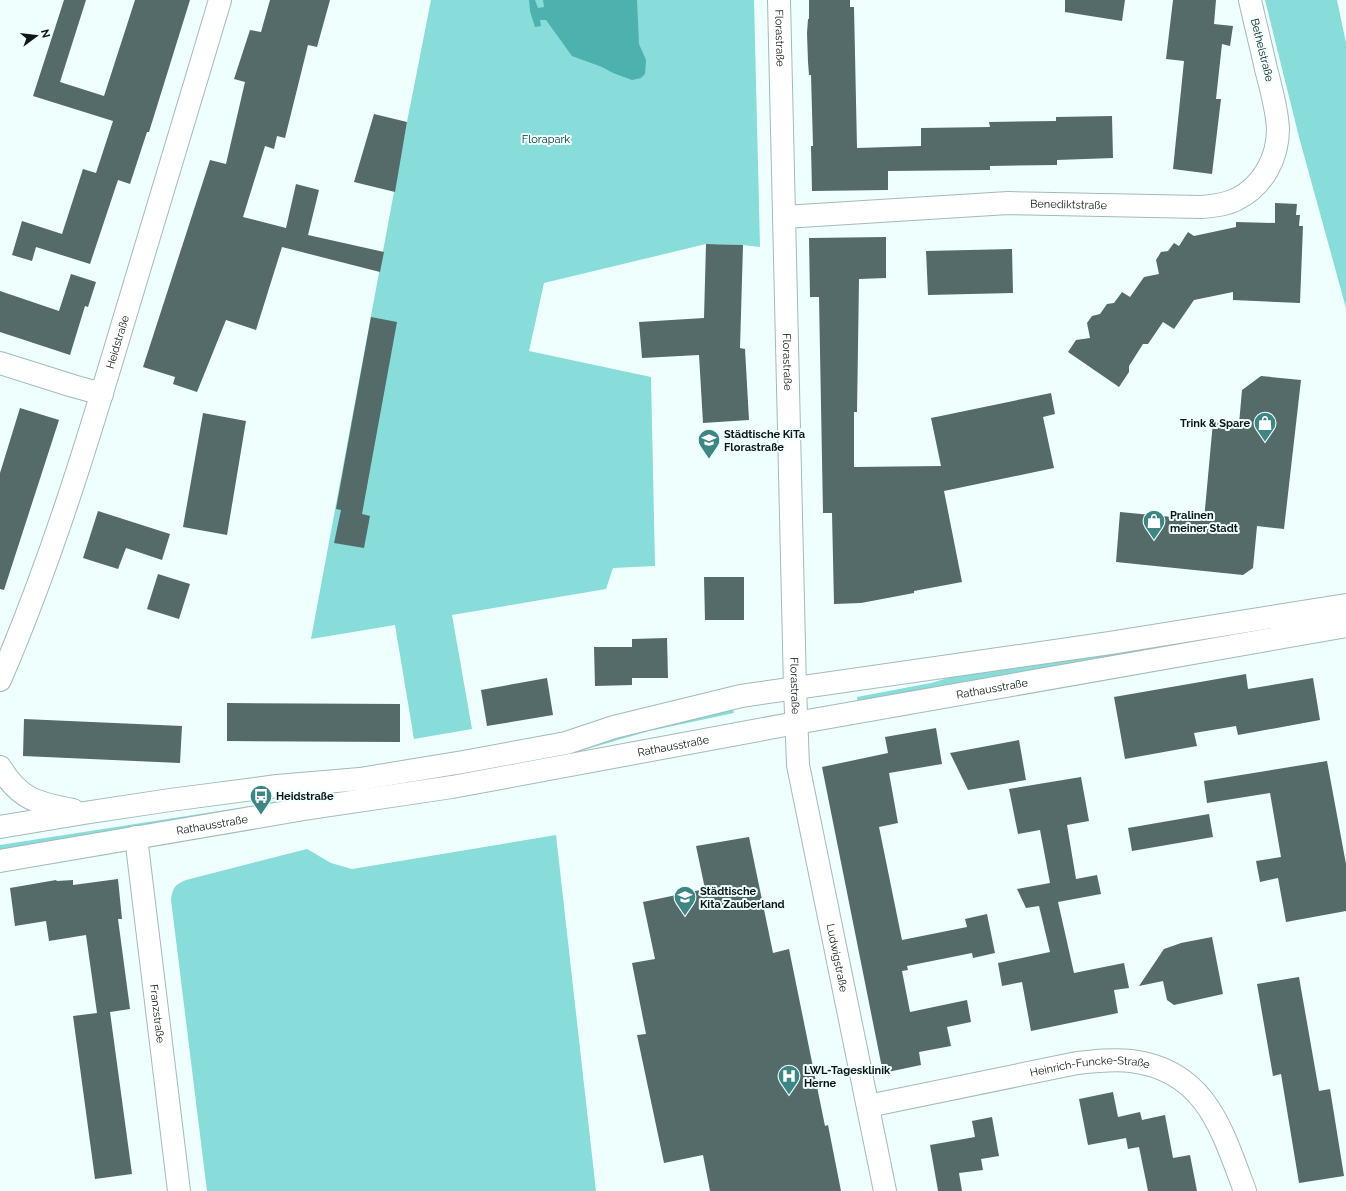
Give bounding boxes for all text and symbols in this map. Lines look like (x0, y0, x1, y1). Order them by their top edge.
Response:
street label: Florastraße (773, 9, 787, 67)
north arrow (16, 16, 56, 56)
street label: Bethelstraße (1248, 17, 1276, 83)
text: N (38, 28, 53, 39)
park label: Florapark (522, 133, 570, 146)
street label: Benediktstraße (1030, 197, 1108, 212)
street label: Heidstraße (103, 313, 132, 370)
street label: Florastraße (780, 333, 795, 391)
shop icon: Trink & Spare (1252, 410, 1278, 443)
place label: Trink & Spare (1180, 417, 1250, 430)
school or university icon: Städtische KiTa Florastraße (696, 427, 722, 460)
place label: Städtische KiTa Florastraße (724, 428, 805, 454)
shop icon: Pralinen meiner Stadt (1141, 508, 1167, 541)
place label: Pralinen meiner Stadt (1170, 509, 1239, 535)
street label: Florastraße (788, 657, 803, 715)
street label: Rathausstraße (955, 676, 1029, 701)
street label: Rathausstraße (636, 733, 710, 759)
bus stop icon: Heidstraße (248, 783, 274, 816)
place label: Heidstraße (276, 790, 334, 803)
street label: Rathausstraße (175, 812, 249, 837)
school or university icon: Städtische Kita Zauberland (672, 884, 698, 917)
place label: Städtische Kita Zauberland (700, 885, 785, 911)
street label: Ludwigstraße (824, 922, 851, 994)
street label: Franzstraße (147, 984, 168, 1044)
street label: Heinrich-Funcke-Straße (1029, 1054, 1152, 1079)
hospital icon: LWL-Tagesklinik Herne (776, 1063, 802, 1096)
place label: LWL-Tagesklinik Herne (804, 1064, 891, 1090)

